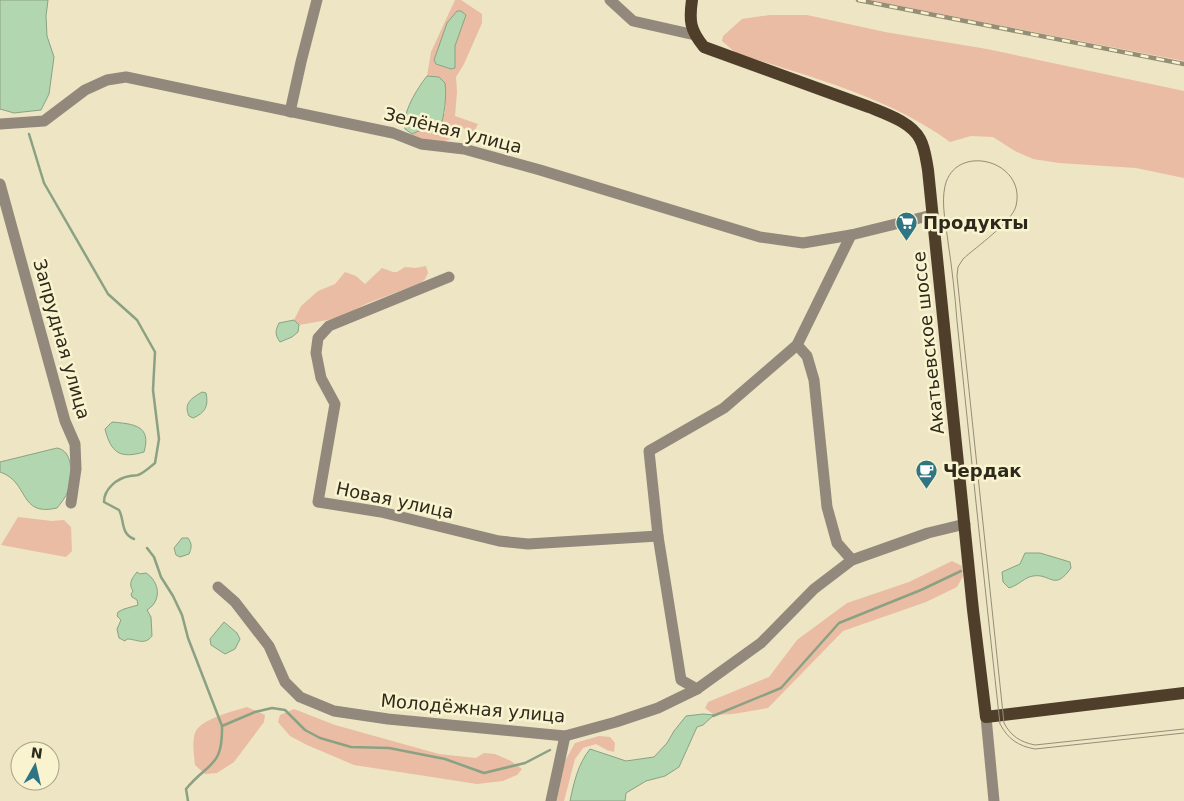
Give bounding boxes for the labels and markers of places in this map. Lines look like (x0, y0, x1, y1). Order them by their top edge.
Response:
supermarket icon: Продукты (895, 210, 919, 241)
place label: Продукты (923, 212, 1029, 233)
cafe icon: Чердак (915, 458, 939, 489)
place label: Чердак (943, 460, 1022, 481)

